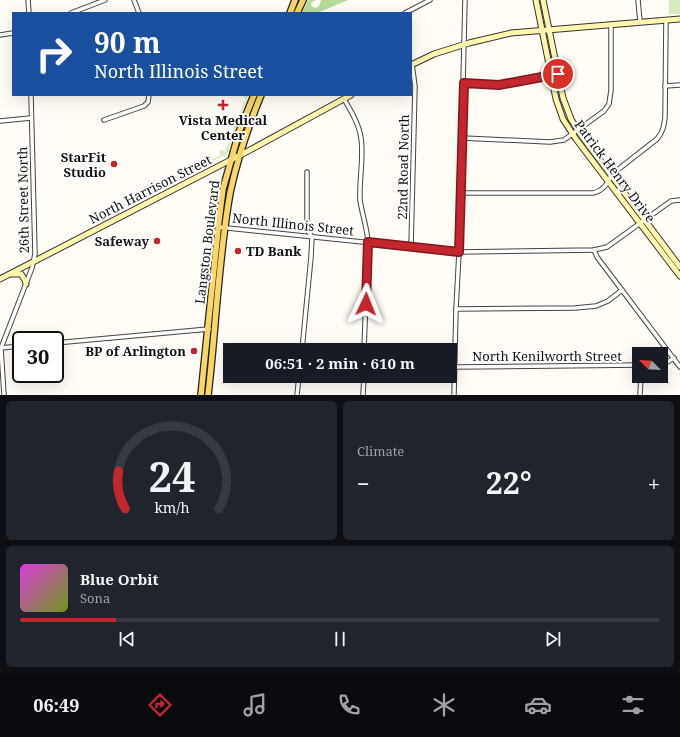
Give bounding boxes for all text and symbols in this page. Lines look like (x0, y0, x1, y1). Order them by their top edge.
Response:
text: 90 m (94, 23, 161, 61)
icon: right (28, 28, 80, 80)
pin (541, 57, 575, 91)
text: North Illinois Street (94, 59, 263, 83)
icon: arrive (547, 63, 569, 85)
marker: Vista Medical Center (217, 99, 229, 111)
place label: Vista Medical Center (179, 111, 268, 144)
street label: 22nd Road North (393, 114, 413, 220)
street label: Patrick Henry Drive (570, 116, 660, 226)
street label: 26th Street North (13, 146, 33, 254)
place label: StarFit Studio (61, 148, 106, 181)
street label: North Harrison Street (86, 150, 215, 228)
marker: StarFit Studio (109, 159, 119, 169)
street label: Langston Boulevard (190, 179, 224, 305)
street label: North Illinois Street (231, 209, 355, 239)
place label: Safeway (95, 232, 149, 250)
marker: Safeway (152, 236, 162, 246)
place label: TD Bank (246, 242, 302, 260)
marker: TD Bank (233, 246, 243, 256)
position arrow (345, 283, 387, 325)
speed limit sign: 30 (12, 331, 64, 383)
place label: BP of Arlington (85, 342, 186, 360)
marker: BP of Arlington (189, 346, 199, 356)
street label: North Kenilworth Street (472, 347, 622, 365)
north arrow (632, 347, 668, 383)
map controls (632, 347, 668, 383)
text: 06:51 · 2 min · 610 m (265, 353, 415, 373)
text: Climate (357, 442, 404, 460)
text: 24 (148, 447, 195, 503)
text: 22° (486, 462, 532, 503)
text: − (357, 468, 370, 498)
text: + (648, 468, 660, 498)
text: km/h (154, 497, 189, 516)
text: Blue Orbit (80, 569, 159, 589)
text: Sona (80, 589, 110, 607)
icon: previous (116, 628, 138, 650)
icon: pause (329, 628, 351, 650)
icon: next (542, 628, 564, 650)
icon: directions (146, 691, 174, 719)
icon: music (241, 691, 269, 719)
icon: phone (335, 691, 363, 719)
icon: climate (430, 691, 458, 719)
icon: car (524, 691, 552, 719)
icon: filters (619, 691, 647, 719)
text: 06:49 (33, 693, 79, 717)

